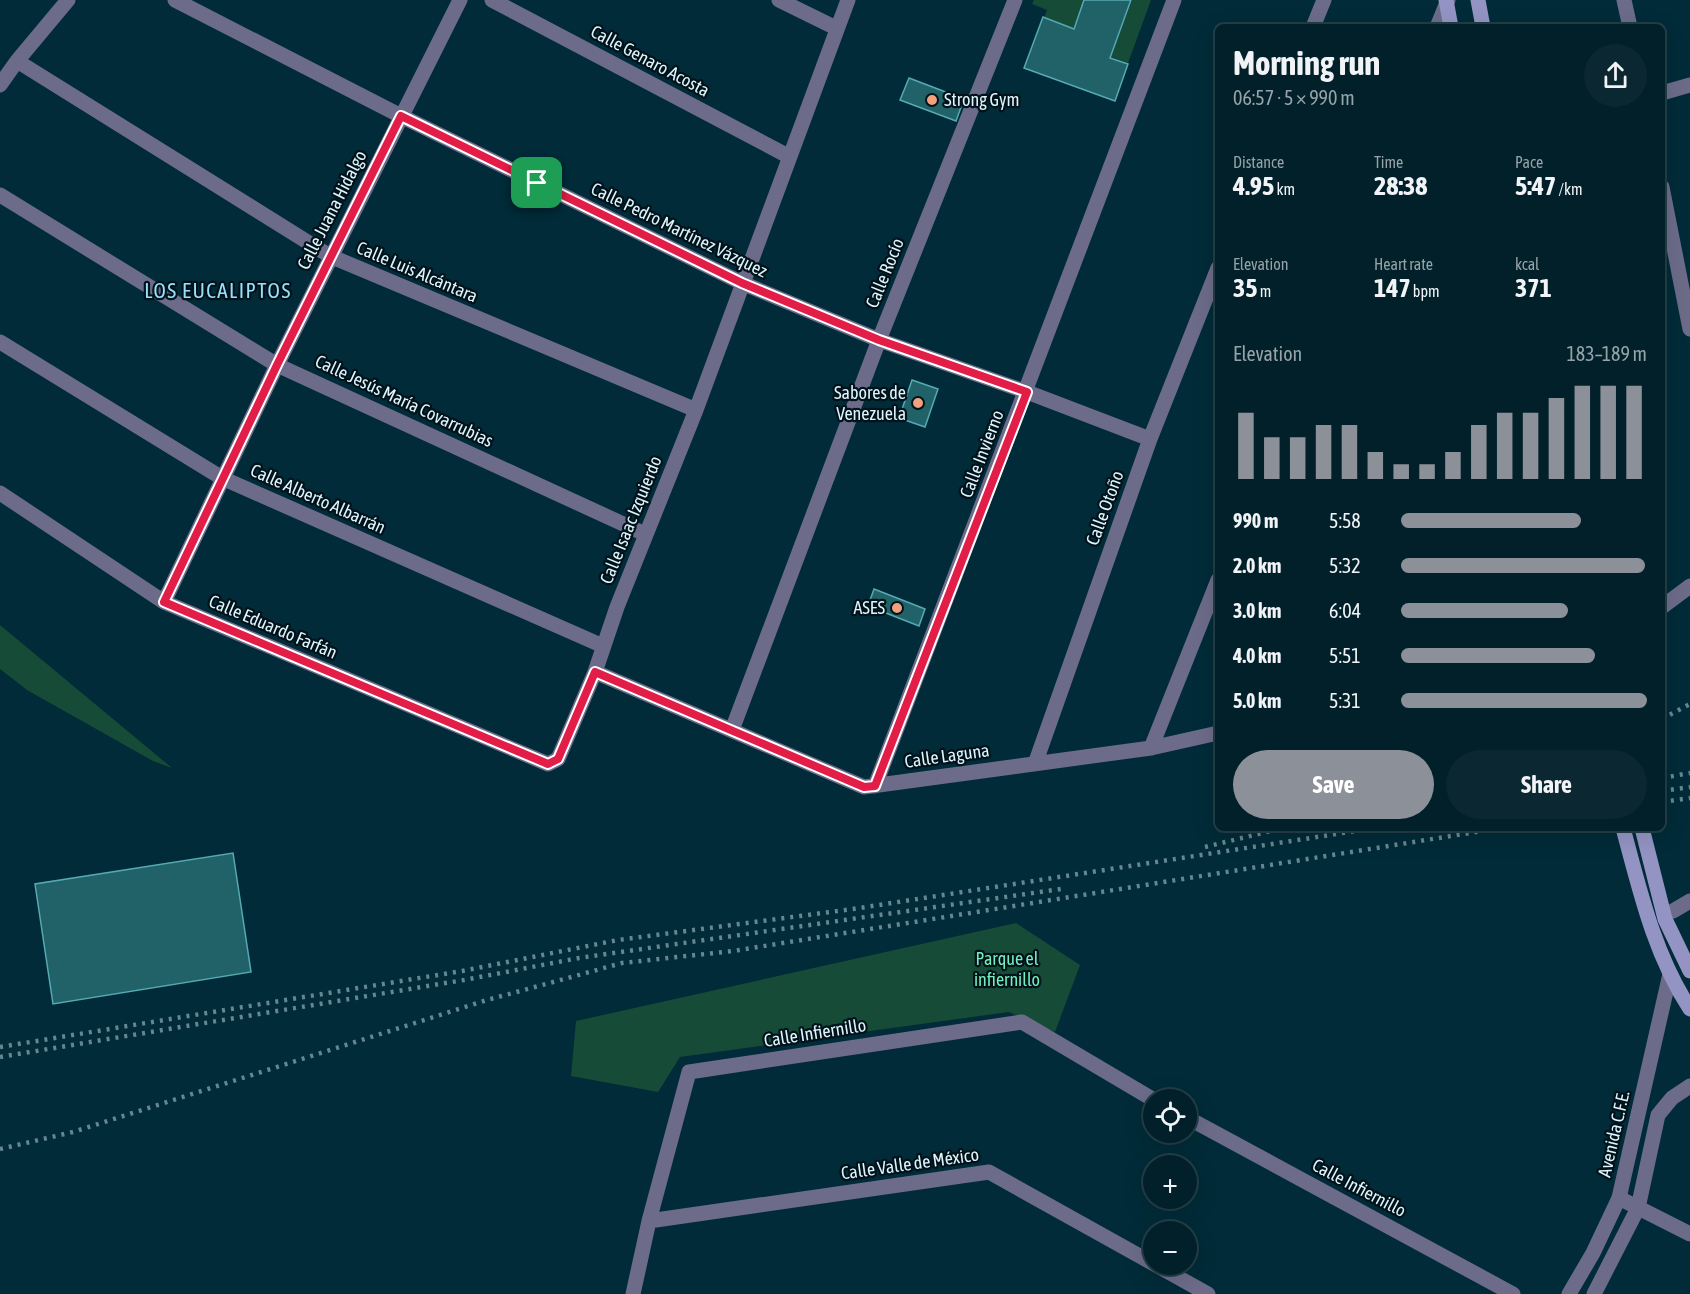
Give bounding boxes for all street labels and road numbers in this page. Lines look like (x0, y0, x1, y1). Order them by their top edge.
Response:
street label: Calle Genaro Acosta (587, 20, 713, 101)
street label: Calle Juana Hidalgo (293, 147, 371, 273)
street label: Calle Pedro Martínez Vázquez (588, 178, 771, 282)
street label: Calle Rocío (861, 235, 908, 311)
street label: Calle Luis Alcántara (354, 237, 481, 306)
street label: Calle Jesús María Covarrubias (312, 350, 496, 451)
street label: Calle Invierno (955, 407, 1008, 501)
street label: Calle Isaac Izquierdo (595, 453, 666, 587)
street label: Calle Alberto Albarrán (247, 459, 389, 538)
street label: Calle Otoño (1081, 468, 1128, 548)
street label: Calle Eduardo Farfán (206, 590, 340, 663)
street label: Calle Laguna (903, 739, 991, 772)
street label: Calle Infiernillo (762, 1014, 867, 1051)
street label: Avenida C.F.E. (1593, 1089, 1634, 1179)
street label: Calle Valle de México (840, 1143, 980, 1184)
street label: Calle Infiernillo (1309, 1154, 1410, 1221)

